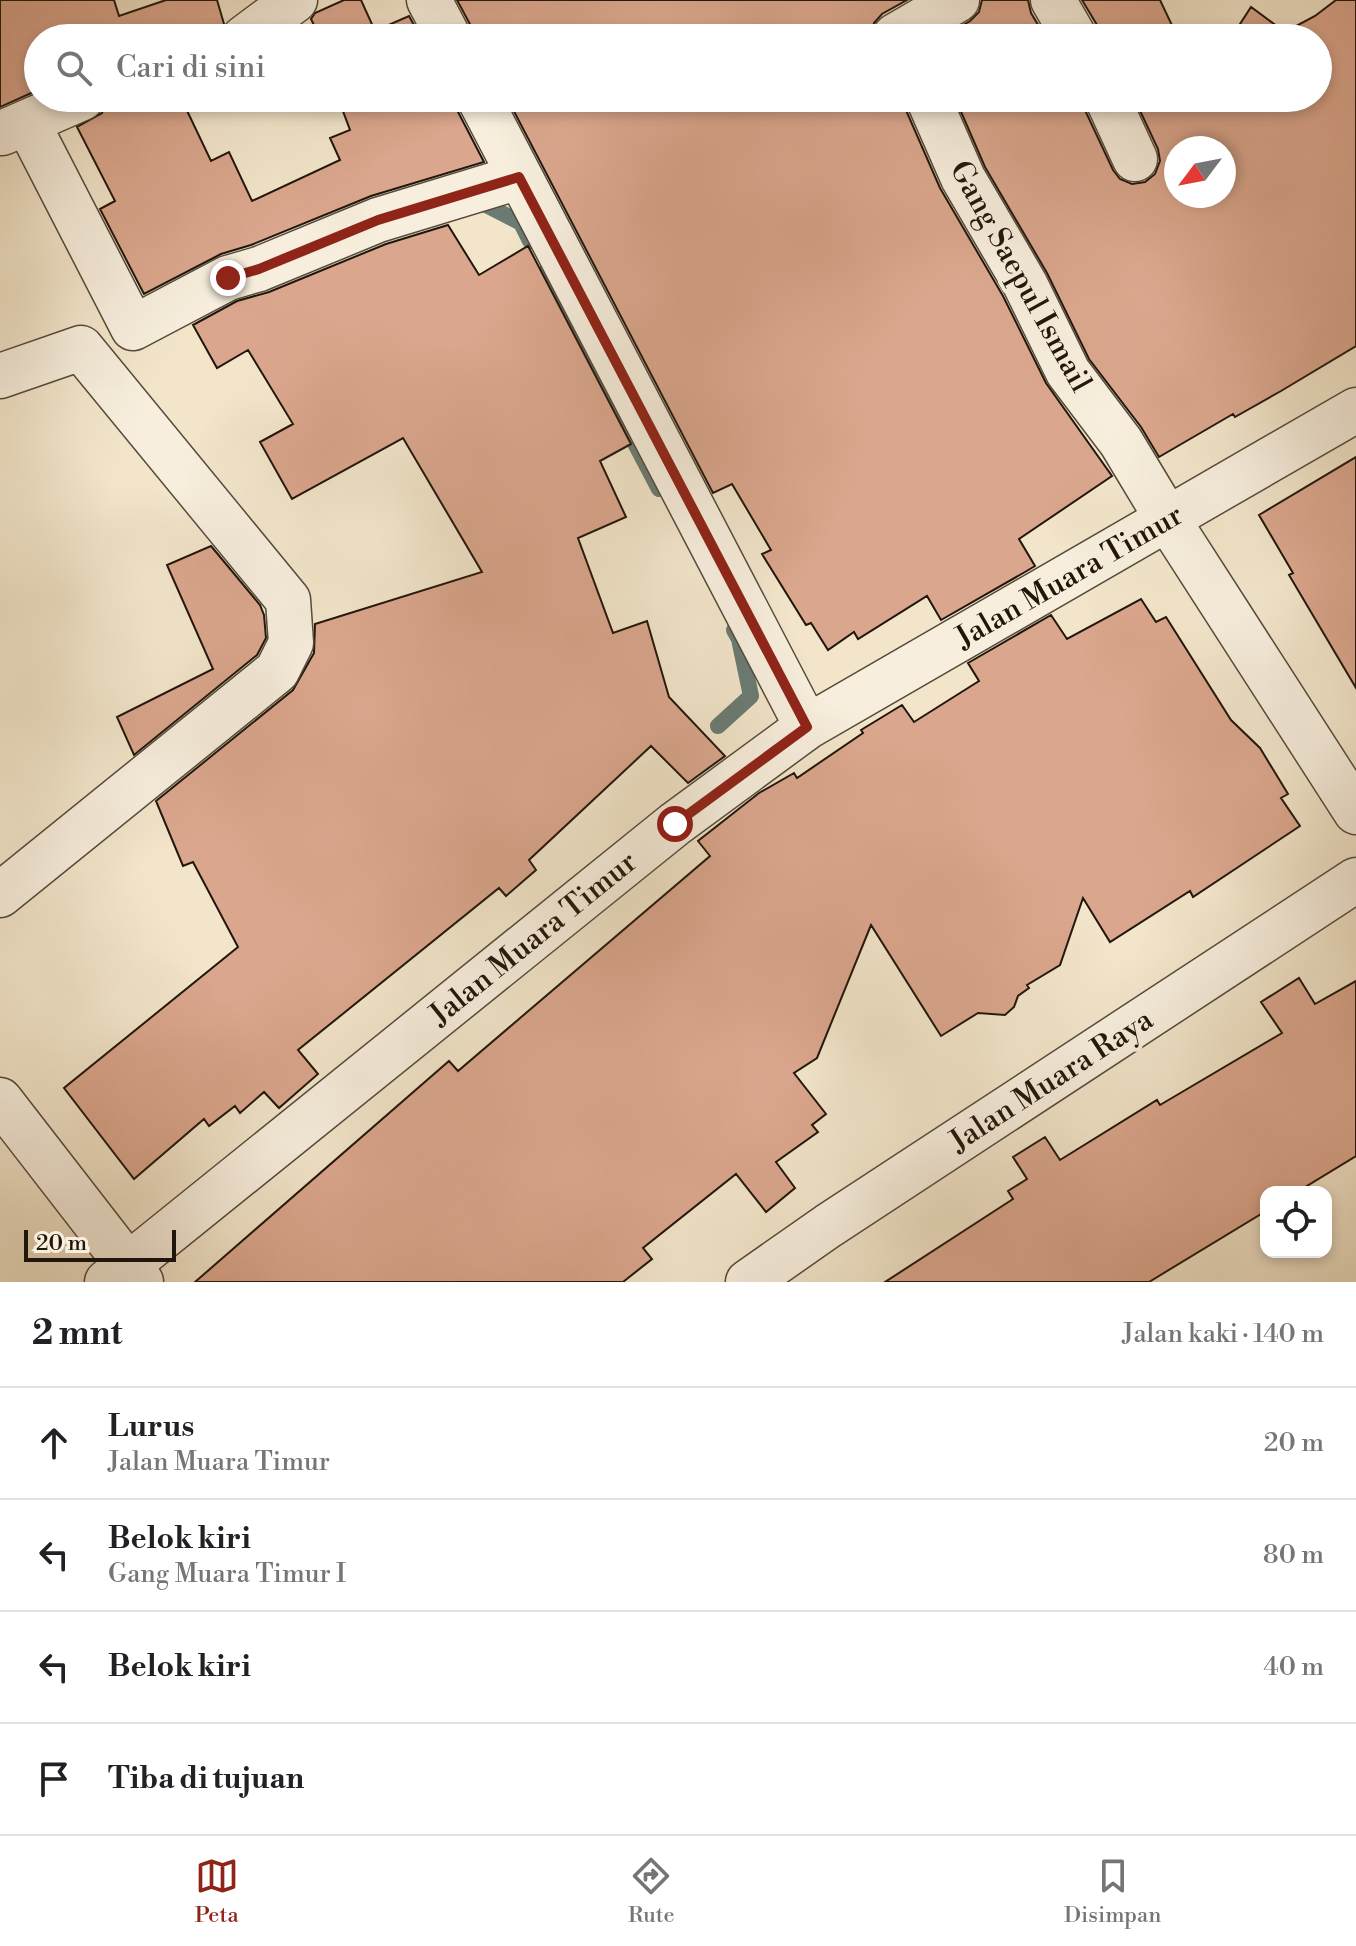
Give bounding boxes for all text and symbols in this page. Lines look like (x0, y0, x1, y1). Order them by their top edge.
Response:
search box (24, 24, 1332, 112)
icon: search (52, 46, 96, 90)
text: Cari di sini (116, 49, 265, 87)
north arrow (1164, 136, 1236, 208)
street label: Gang Saepul Ismail (941, 154, 1100, 399)
route end (210, 260, 246, 296)
street label: Jalan Muara Timur (948, 496, 1190, 658)
route start (657, 806, 693, 842)
street label: Jalan Muara Timur (421, 843, 645, 1035)
street label: Jalan Muara Raya (942, 1000, 1161, 1161)
map controls (1260, 1186, 1332, 1258)
button: locate (1260, 1186, 1332, 1258)
scale bar (24, 1226, 176, 1262)
text: 20 m (36, 1230, 87, 1257)
text: 2 mnt (32, 1313, 123, 1355)
text: Jalan kaki · 140 m (1122, 1318, 1324, 1350)
text: Lurus (108, 1408, 194, 1446)
icon: ahead (32, 1421, 76, 1465)
text: 20 m (1264, 1427, 1324, 1459)
text: Jalan Muara Timur (108, 1446, 330, 1478)
text: Belok kiri (108, 1520, 251, 1558)
icon: left (32, 1533, 76, 1577)
text: 80 m (1263, 1539, 1324, 1571)
text: Gang Muara Timur I (108, 1558, 346, 1590)
icon: left (32, 1645, 76, 1689)
text: Belok kiri (108, 1648, 251, 1686)
text: 40 m (1263, 1651, 1324, 1683)
icon: arrive (32, 1757, 76, 1801)
text: Tiba di tujuan (108, 1760, 304, 1798)
tab: Peta (195, 1854, 239, 1929)
tab: Rute (628, 1854, 675, 1929)
tab: Disimpan (1064, 1854, 1161, 1929)

